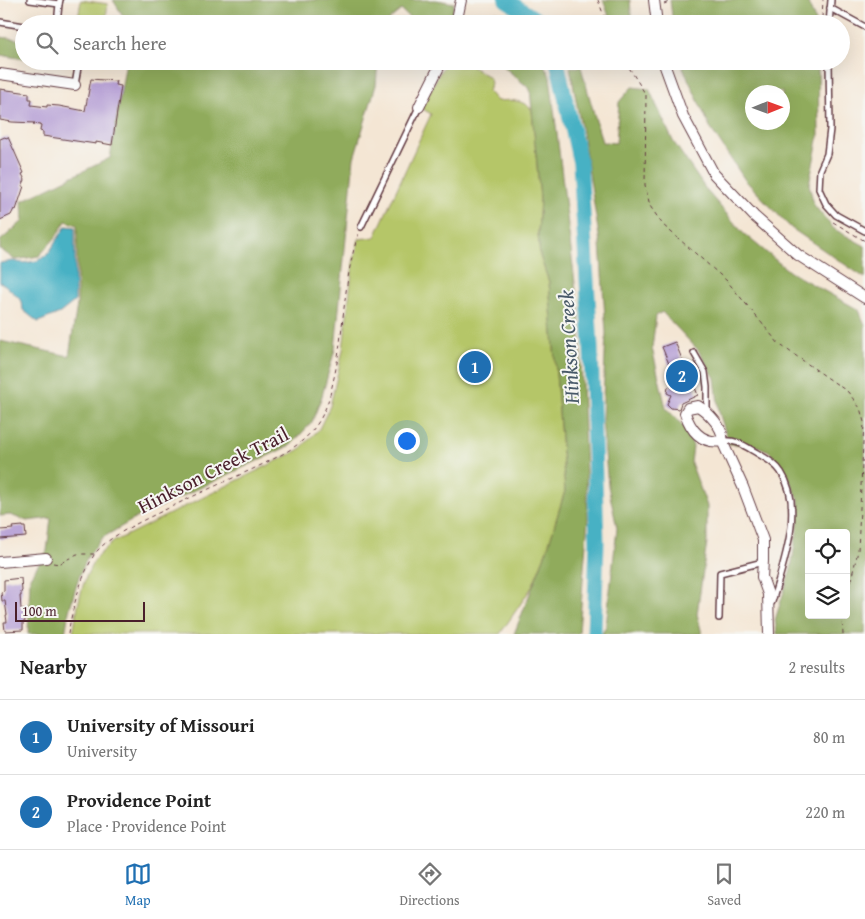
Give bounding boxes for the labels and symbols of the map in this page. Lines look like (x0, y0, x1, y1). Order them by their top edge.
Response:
north arrow (745, 85, 790, 130)
water label: Hinkson Creek (550, 289, 587, 406)
pin: 1 (459, 348, 491, 386)
pin: 2 (666, 357, 698, 395)
street label: Hinkson Creek Trail (132, 419, 294, 520)
your location (394, 428, 420, 454)
scale bar (15, 599, 145, 622)

